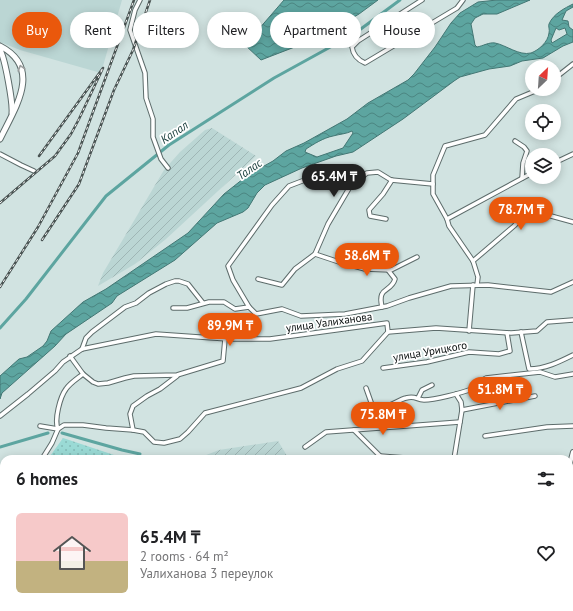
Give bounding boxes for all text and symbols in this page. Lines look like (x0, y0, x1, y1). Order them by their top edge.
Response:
chip: Buy (12, 12, 62, 48)
chip: Rent (70, 12, 125, 48)
chip: Filters (133, 12, 199, 48)
chip: New (207, 12, 262, 48)
chip: Apartment (270, 12, 361, 48)
chip: House (369, 12, 435, 48)
north arrow (525, 60, 561, 96)
map controls (525, 60, 561, 184)
one-way arrow (17, 65, 26, 72)
button: locate (525, 104, 561, 140)
water label: Капал (157, 117, 191, 147)
button: layers (525, 148, 561, 184)
water label: Талас (233, 154, 265, 183)
pin: 65.4M ₸ (297, 164, 371, 198)
text: 65.4M ₸ (311, 168, 357, 185)
pin: 78.7M ₸ (484, 197, 558, 231)
text: 78.7M ₸ (498, 201, 544, 218)
pin: 58.6M ₸ (330, 243, 404, 277)
text: 58.6M ₸ (344, 247, 390, 264)
street label: улица Уалиханова (285, 309, 373, 335)
pin: 89.9M ₸ (193, 313, 267, 347)
text: 89.9M ₸ (207, 317, 253, 334)
street label: улица Урицкого (392, 338, 468, 364)
pin: 51.8M ₸ (463, 377, 537, 411)
text: 51.8M ₸ (477, 381, 523, 398)
pin: 75.8M ₸ (346, 402, 420, 436)
text: 75.8M ₸ (360, 406, 406, 423)
text: 6 homes (16, 468, 78, 490)
icon: filters (535, 468, 557, 490)
text: 65.4M ₸ (140, 526, 200, 548)
icon: home (48, 529, 96, 577)
icon: heart (535, 542, 557, 564)
text: 2 rooms · 64 m² (140, 548, 229, 565)
text: Уалиханова 3 переулок (140, 565, 273, 582)

